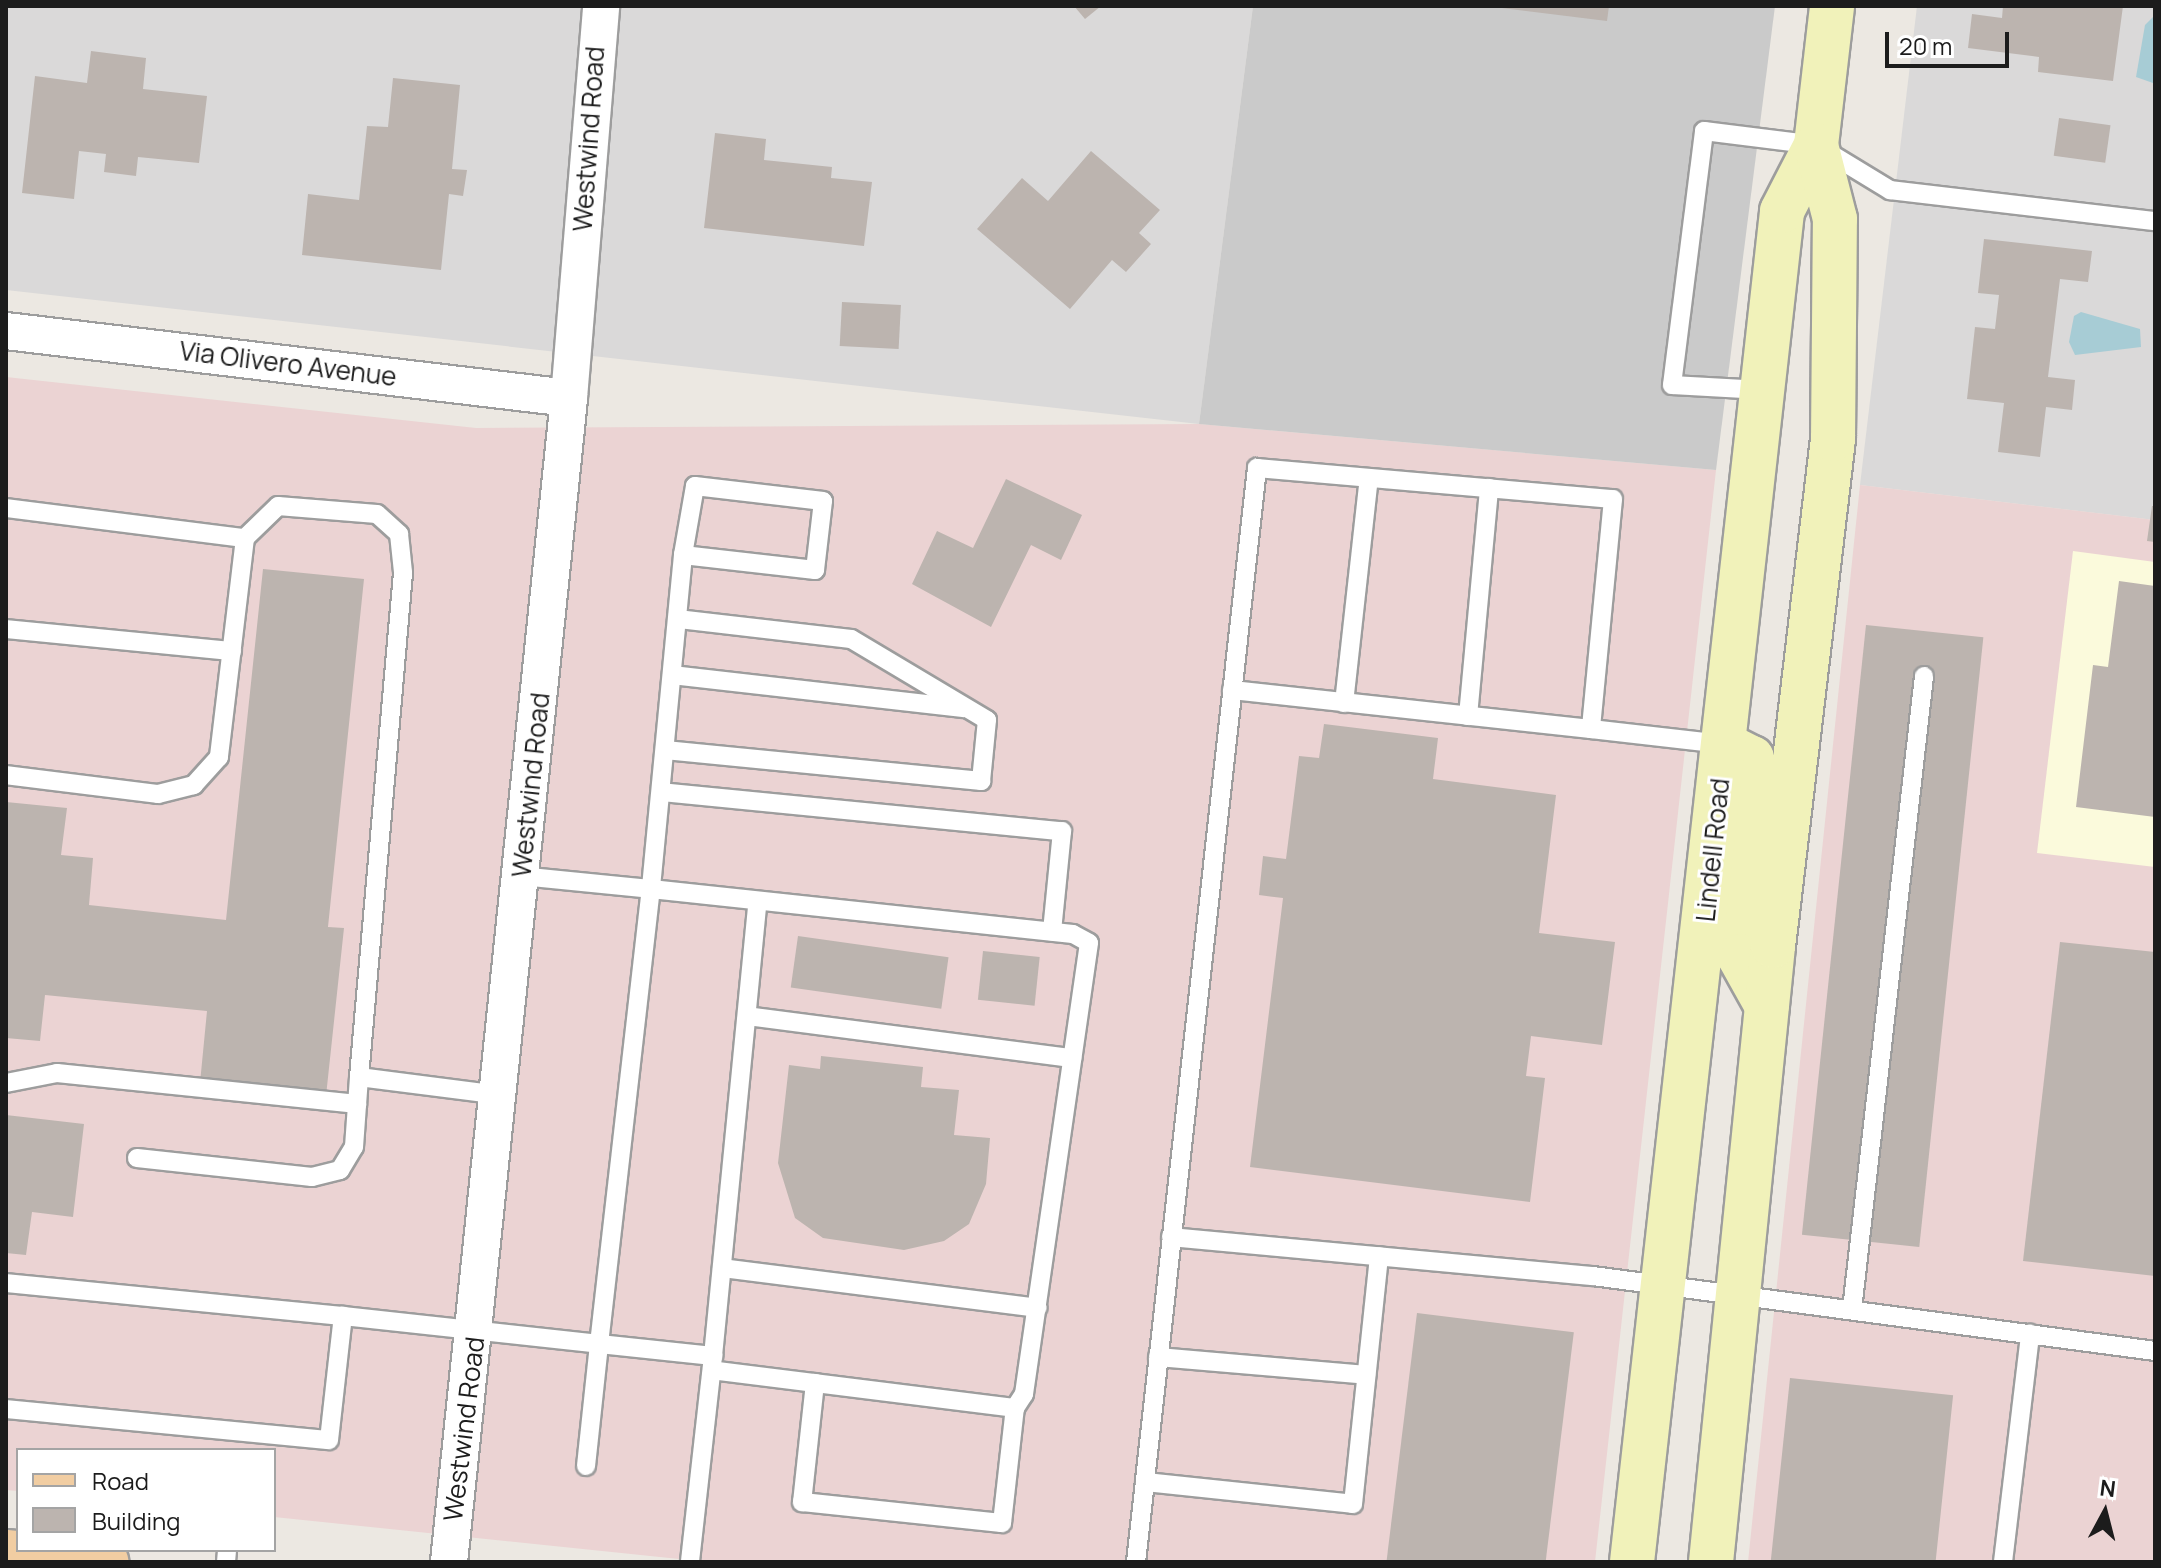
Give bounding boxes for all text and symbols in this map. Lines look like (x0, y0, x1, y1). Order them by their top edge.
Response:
scale bar (1889, 16, 2013, 66)
text: 20 m (1899, 29, 1952, 62)
street label: Westwind Road (567, 45, 611, 233)
street label: Via Olivero Avenue (178, 335, 398, 393)
street label: Westwind Road (506, 691, 556, 879)
street label: Lindell Road (1690, 777, 1736, 923)
street label: Westwind Road (437, 1335, 491, 1523)
legend (16, 1448, 276, 1552)
text: Road (92, 1464, 149, 1497)
north arrow (2065, 1472, 2145, 1552)
text: N (2098, 1472, 2118, 1504)
text: Building (92, 1504, 180, 1537)

